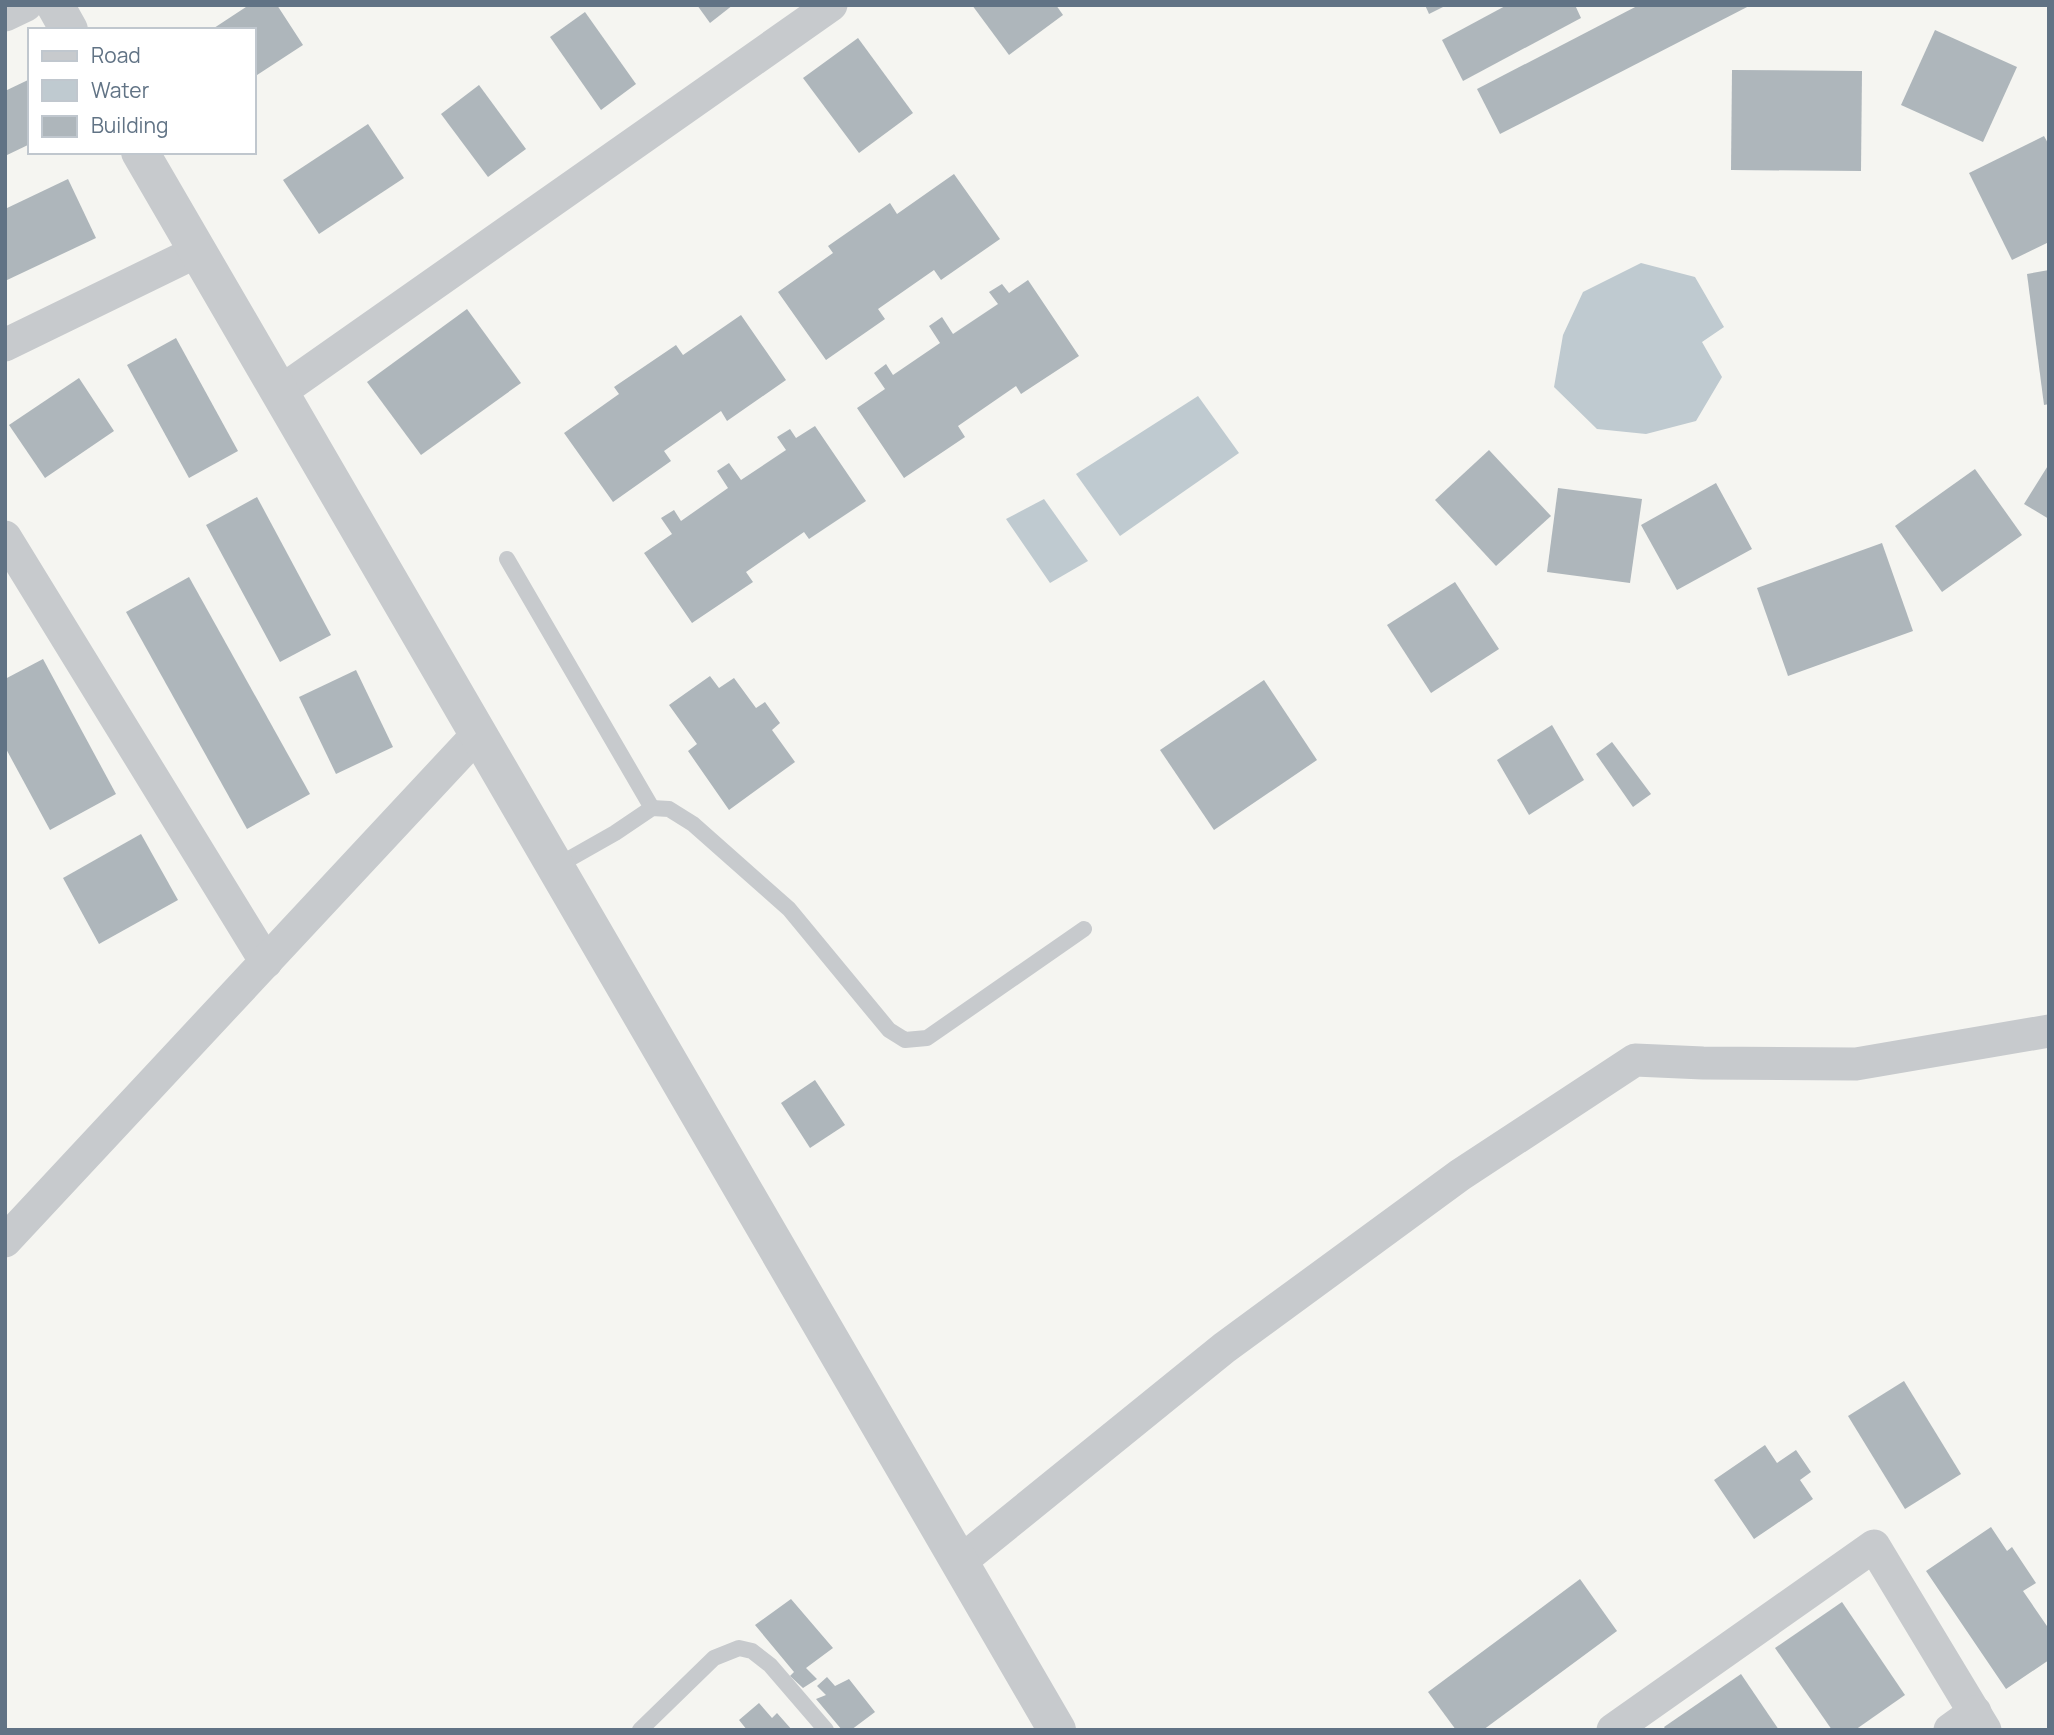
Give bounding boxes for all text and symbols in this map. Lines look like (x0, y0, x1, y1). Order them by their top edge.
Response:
legend (28, 28, 256, 154)
text: Road (91, 41, 141, 69)
text: Water (91, 76, 150, 104)
text: Building (91, 111, 168, 139)

